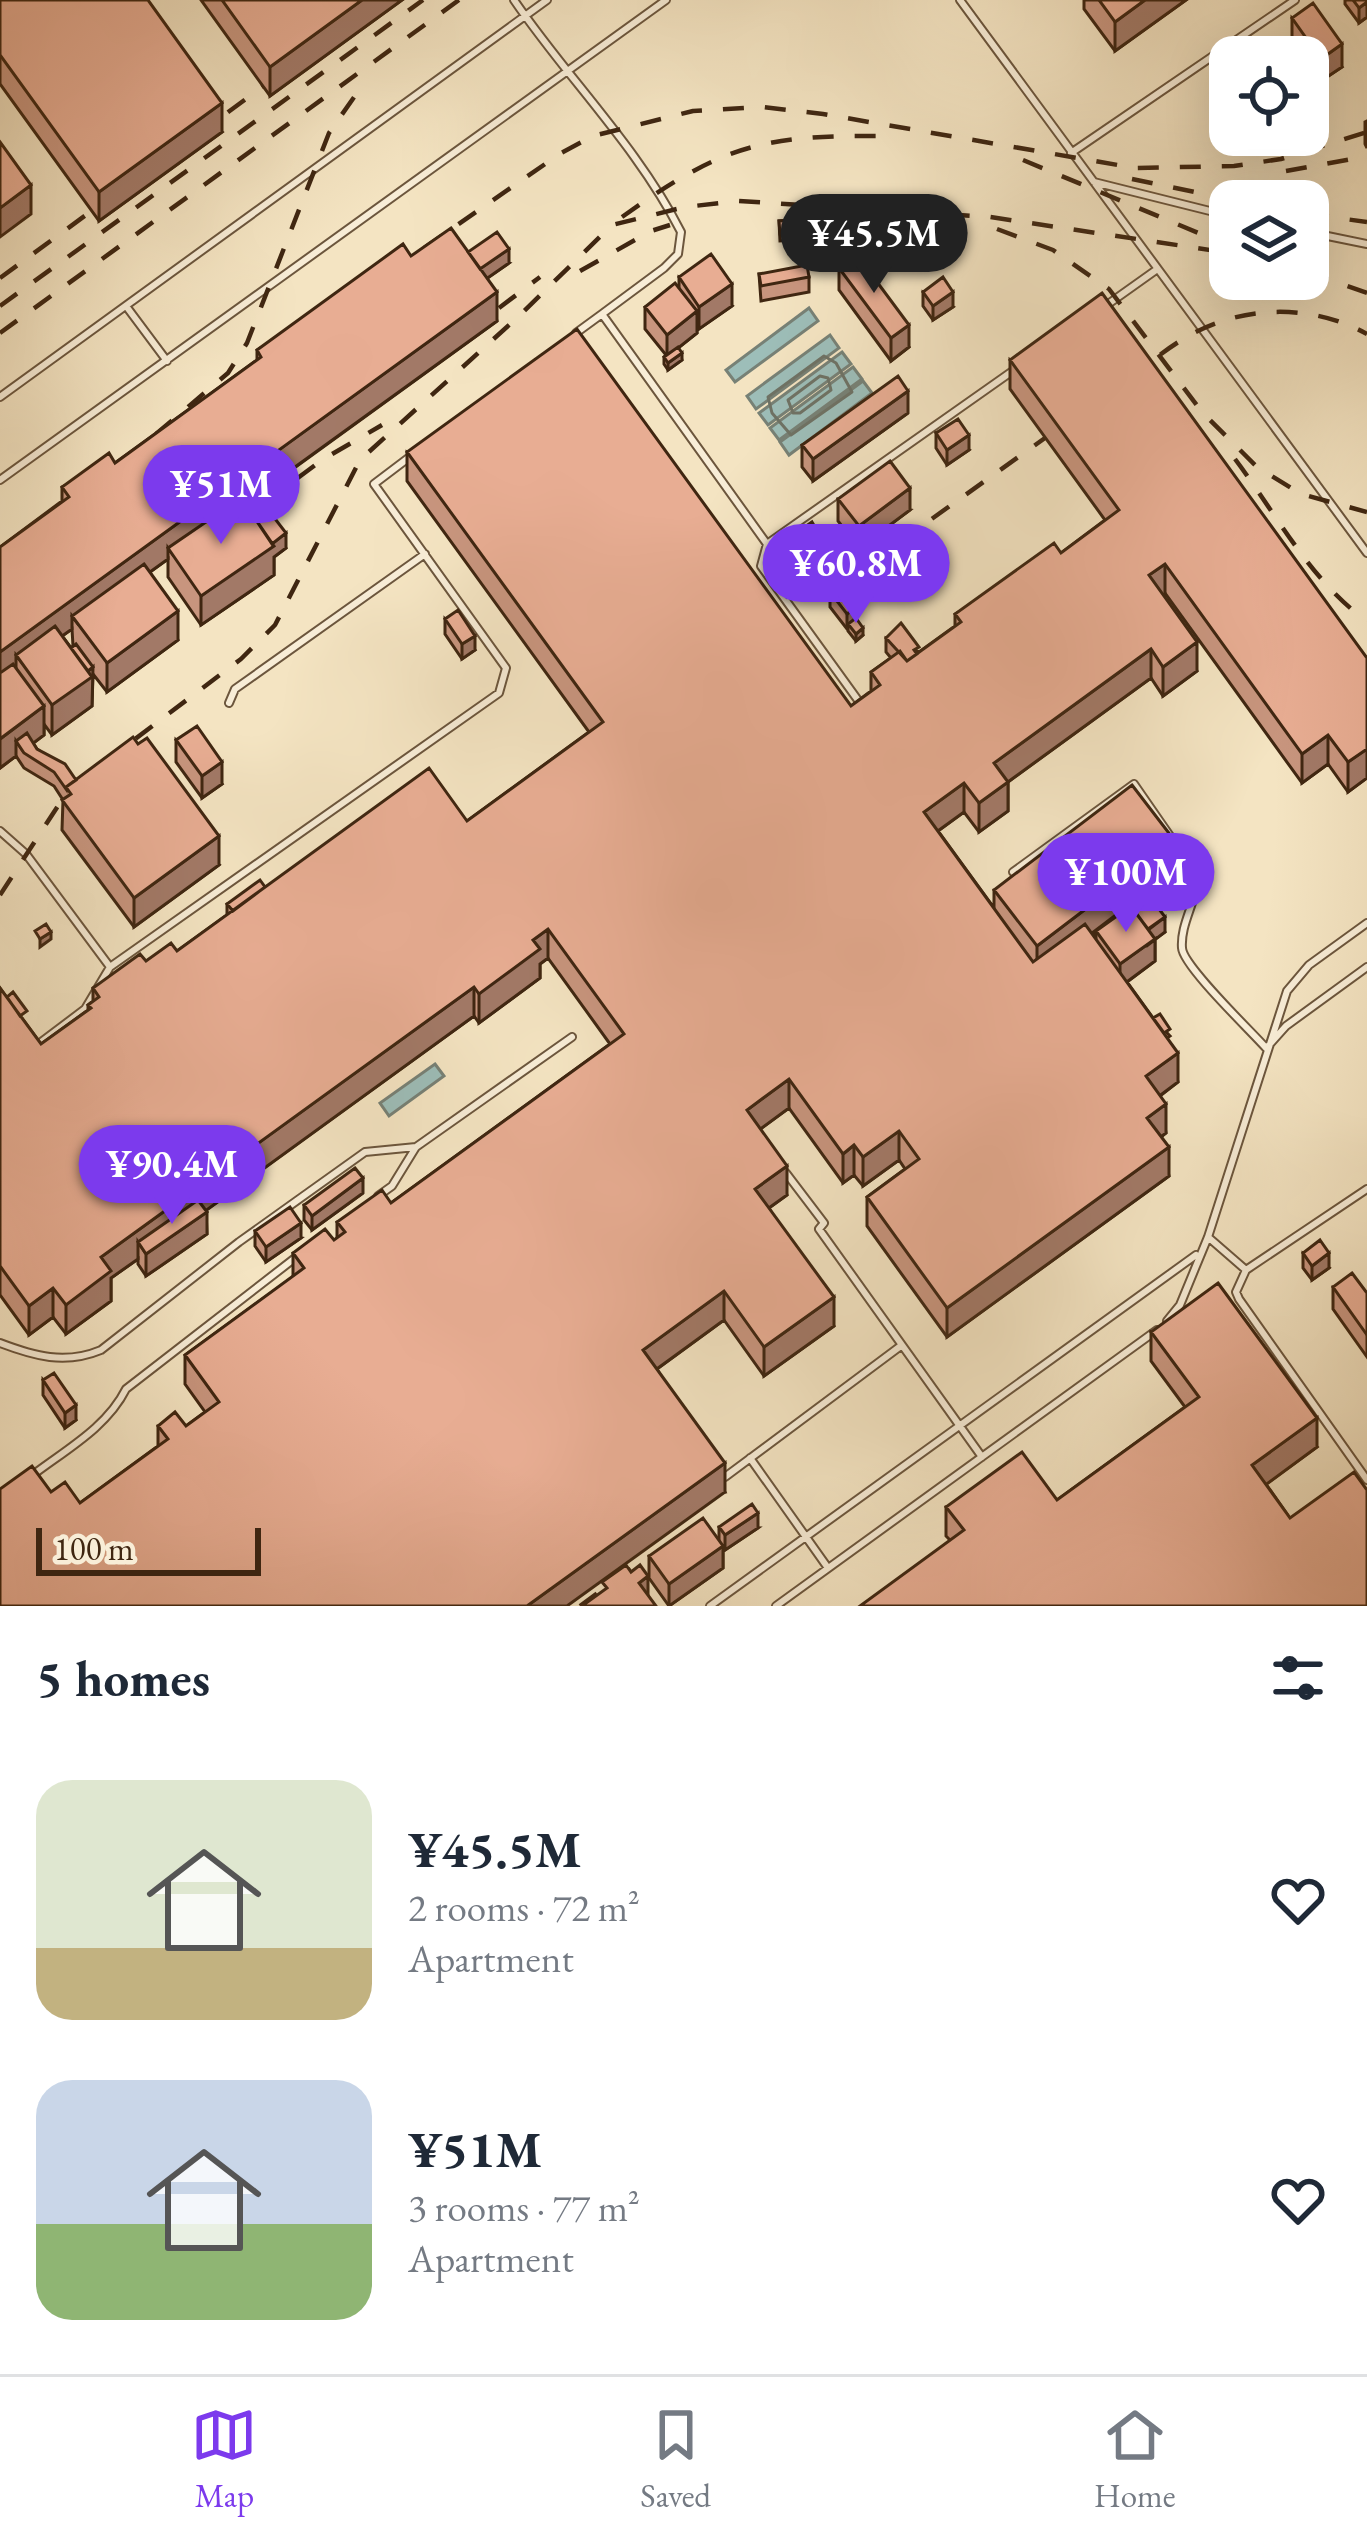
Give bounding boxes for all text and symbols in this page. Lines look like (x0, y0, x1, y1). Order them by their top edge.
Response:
map controls (1209, 36, 1329, 300)
button: locate (1209, 36, 1329, 156)
button: layers (1209, 180, 1329, 300)
pin: ¥45.5M (776, 194, 972, 296)
text: ¥45.5M (808, 207, 940, 258)
pin: ¥51M (150, 445, 292, 547)
text: ¥51M (170, 458, 272, 509)
pin: ¥60.8M (758, 524, 954, 626)
text: ¥60.8M (790, 537, 922, 588)
pin: ¥100M (1042, 833, 1210, 935)
text: ¥100M (1064, 846, 1188, 897)
pin: ¥90.4M (74, 1125, 270, 1227)
text: ¥90.4M (106, 1138, 238, 1189)
scale bar (36, 1522, 261, 1575)
text: 100 m (54, 1527, 134, 1570)
text: 5 homes (36, 1645, 210, 1711)
icon: filters (1265, 1645, 1331, 1711)
text: ¥45.5M (408, 1816, 582, 1882)
icon: home (132, 1828, 276, 1972)
icon: heart (1265, 1867, 1331, 1933)
text: 2 rooms · 72 m² (408, 1882, 640, 1933)
text: Apartment (408, 1933, 574, 1984)
text: ¥51M (408, 2116, 542, 2182)
icon: home (132, 2128, 276, 2272)
icon: heart (1265, 2167, 1331, 2233)
text: 3 rooms · 77 m² (408, 2182, 640, 2233)
text: Apartment (408, 2233, 574, 2284)
tab: Map (191, 2402, 257, 2517)
tab: Saved (640, 2402, 711, 2517)
tab: Home (1094, 2402, 1176, 2517)

